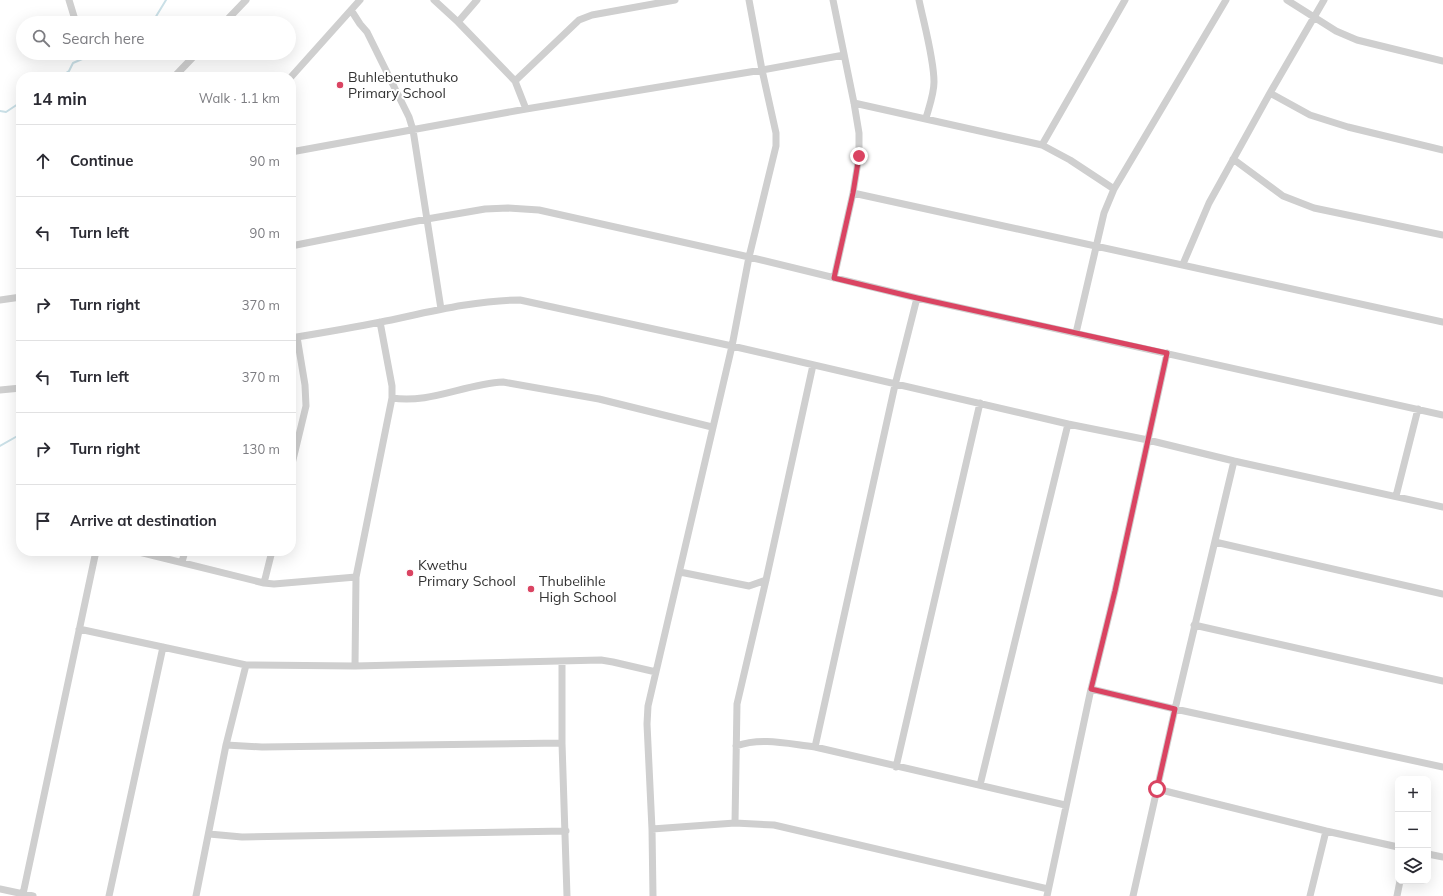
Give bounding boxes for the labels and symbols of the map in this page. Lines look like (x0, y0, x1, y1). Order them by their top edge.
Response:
place label: Buhlebentuthuko Primary School (348, 68, 458, 102)
marker: Buhlebentuthuko Primary School (335, 80, 345, 90)
route end (850, 147, 868, 165)
place label: Kwethu Primary School (418, 556, 516, 590)
marker: Kwethu Primary School (405, 568, 415, 578)
place label: Thubelihle High School (539, 572, 617, 606)
marker: Thubelihle High School (526, 584, 536, 594)
route start (1148, 780, 1166, 798)

